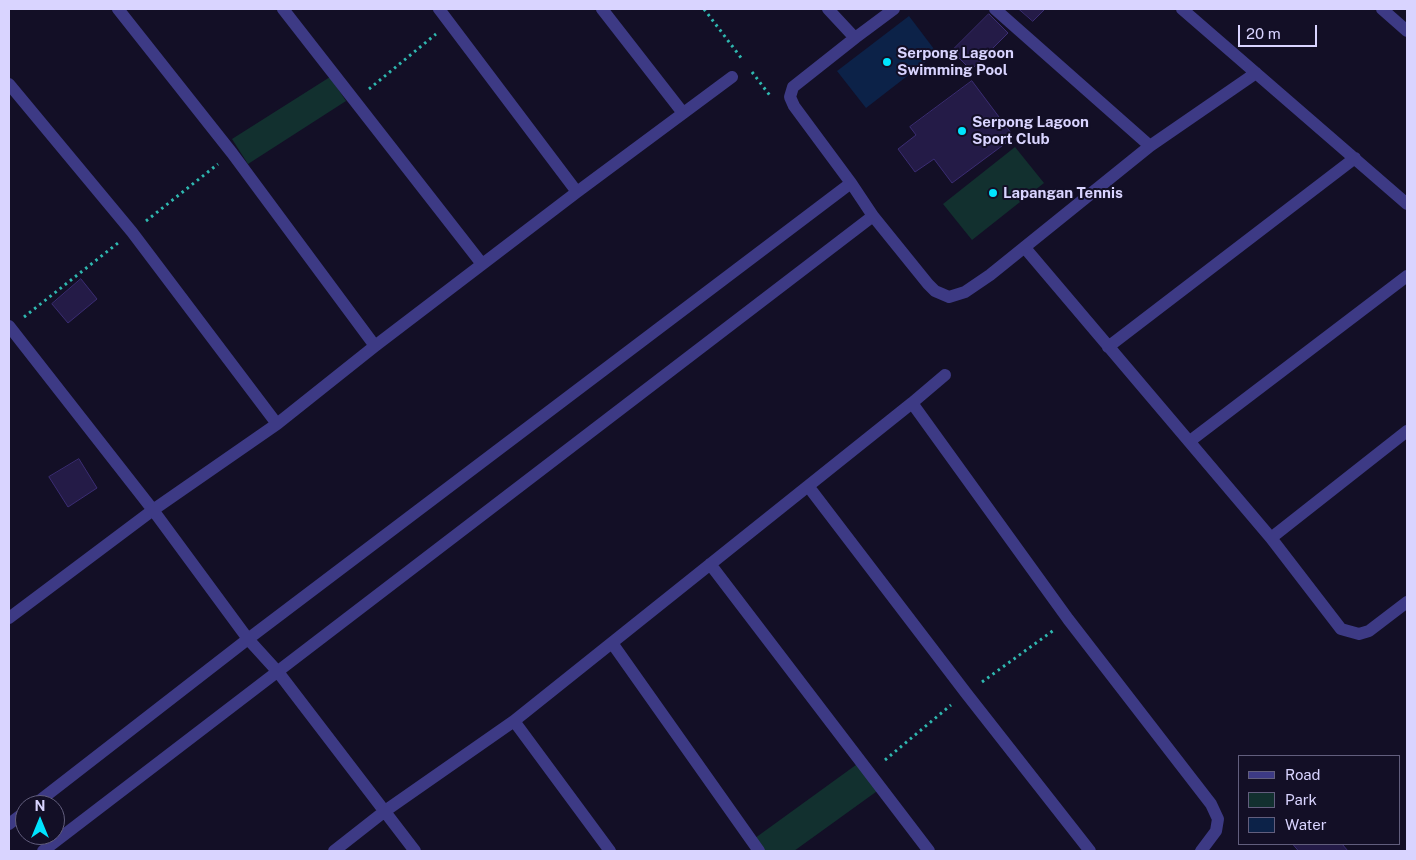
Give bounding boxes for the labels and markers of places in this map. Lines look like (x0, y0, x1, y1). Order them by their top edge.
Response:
place label: Serpong Lagoon Swimming Pool (897, 44, 1014, 79)
marker: Serpong Lagoon Swimming Pool (881, 56, 893, 68)
place label: Serpong Lagoon Sport Club (972, 113, 1089, 148)
marker: Serpong Lagoon Sport Club (956, 125, 968, 137)
place label: Lapangan Tennis (1003, 184, 1123, 202)
marker: Lapangan Tennis (987, 187, 999, 199)

